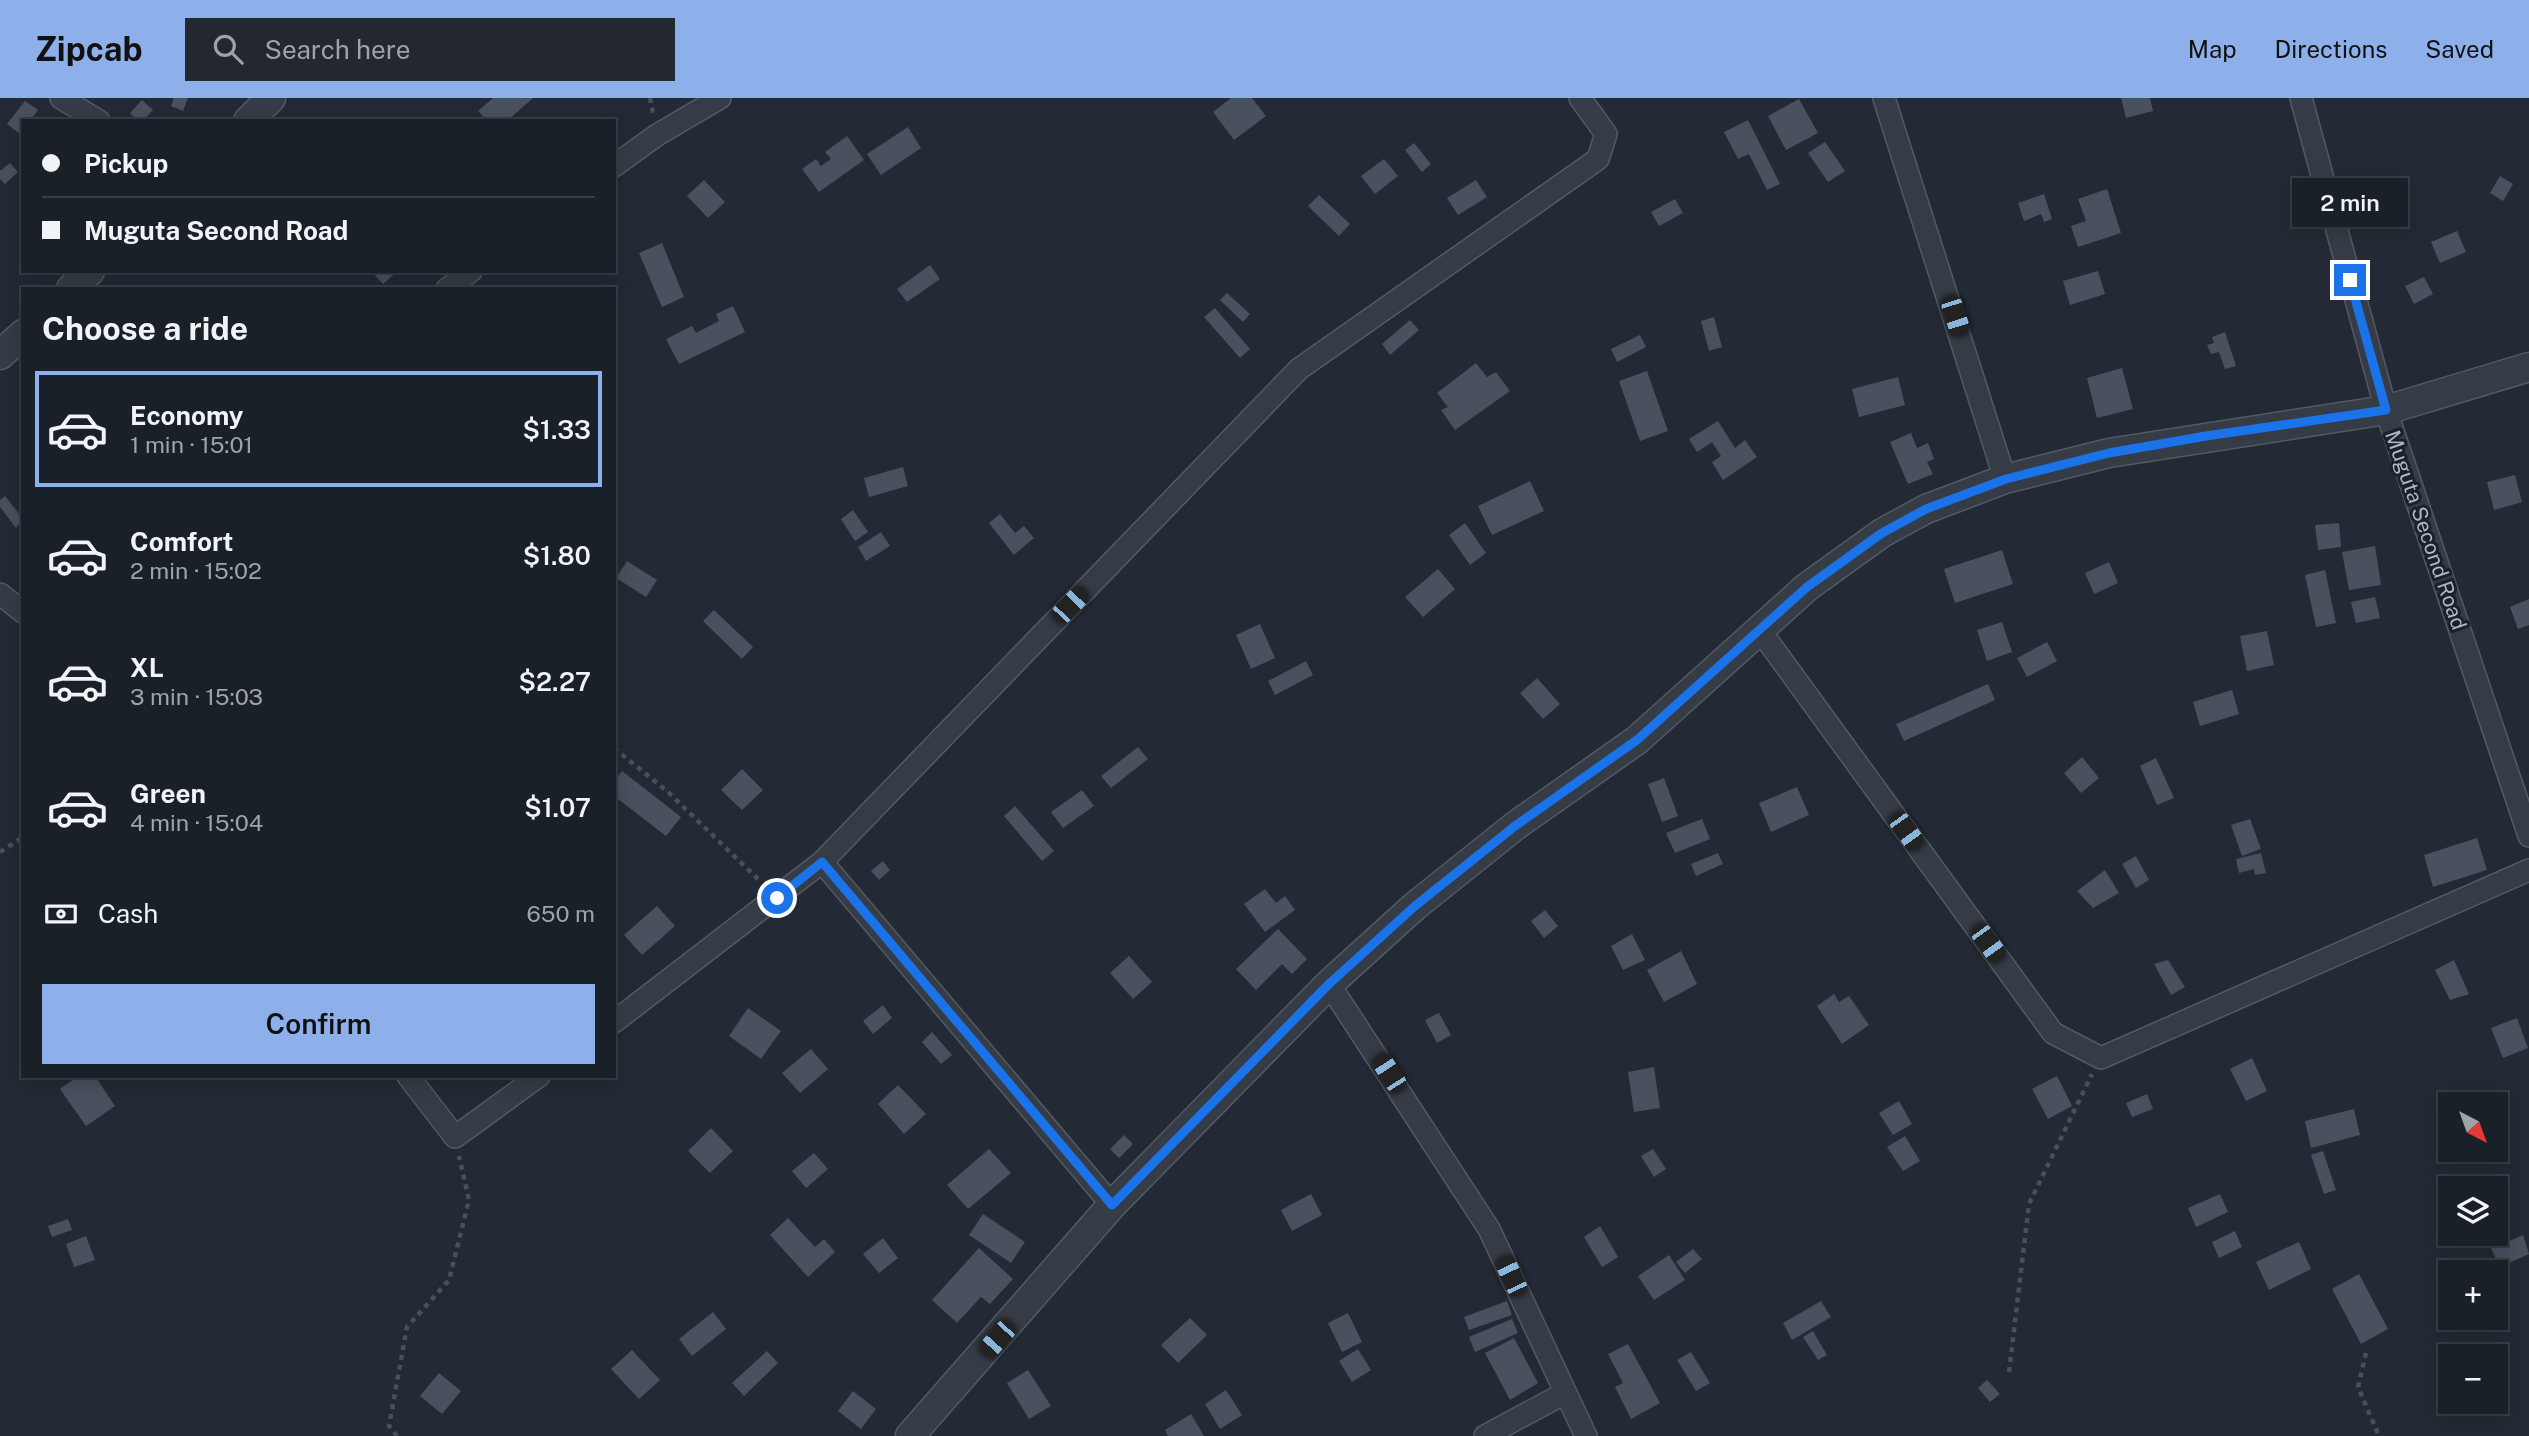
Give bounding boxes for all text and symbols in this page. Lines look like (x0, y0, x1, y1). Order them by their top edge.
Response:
search box (185, 18, 675, 81)
text: Zipcab (35, 30, 143, 68)
icon: search (209, 30, 247, 68)
text: Search here (265, 34, 411, 65)
text: Map (2188, 35, 2237, 63)
text: Directions (2275, 35, 2387, 63)
text: Saved (2425, 35, 2494, 63)
text: Pickup (84, 148, 168, 179)
callout: 2 min (2292, 178, 2408, 228)
text: 2 min (2320, 189, 2380, 216)
text: Muguta Second Road (84, 215, 348, 246)
route end (2334, 264, 2366, 296)
car (1939, 293, 1972, 339)
text: Choose a ride (42, 310, 248, 347)
icon: car (46, 398, 109, 461)
text: Economy (130, 400, 243, 431)
text: $1.33 (523, 414, 591, 445)
street label: Muguta Second Road (2380, 427, 2472, 633)
text: 1 min · 15:01 (130, 431, 253, 458)
icon: car (46, 524, 109, 587)
text: Comfort (130, 526, 233, 557)
text: $1.80 (523, 540, 591, 571)
text: 2 min · 15:02 (130, 557, 262, 584)
car (1048, 583, 1093, 627)
icon: car (46, 650, 109, 713)
text: XL (130, 652, 164, 683)
text: $2.27 (518, 666, 591, 697)
text: 3 min · 15:03 (130, 683, 263, 710)
icon: car (46, 776, 109, 839)
text: Green (130, 778, 206, 809)
text: $1.07 (524, 792, 591, 823)
car (1886, 808, 1927, 854)
text: 4 min · 15:04 (130, 809, 263, 836)
route start (761, 882, 793, 914)
icon: cash (42, 895, 80, 933)
text: Cash (98, 898, 158, 929)
text: 650 m (526, 900, 595, 927)
car (1968, 920, 2009, 966)
button: Confirm (42, 984, 595, 1064)
car (1369, 1050, 1410, 1096)
north arrow (2438, 1092, 2508, 1162)
map controls (2438, 1092, 2508, 1414)
button: layers (2438, 1176, 2508, 1246)
car (1493, 1253, 1530, 1299)
button: + (2438, 1260, 2508, 1330)
car (976, 1316, 1019, 1362)
button: − (2438, 1344, 2508, 1414)

